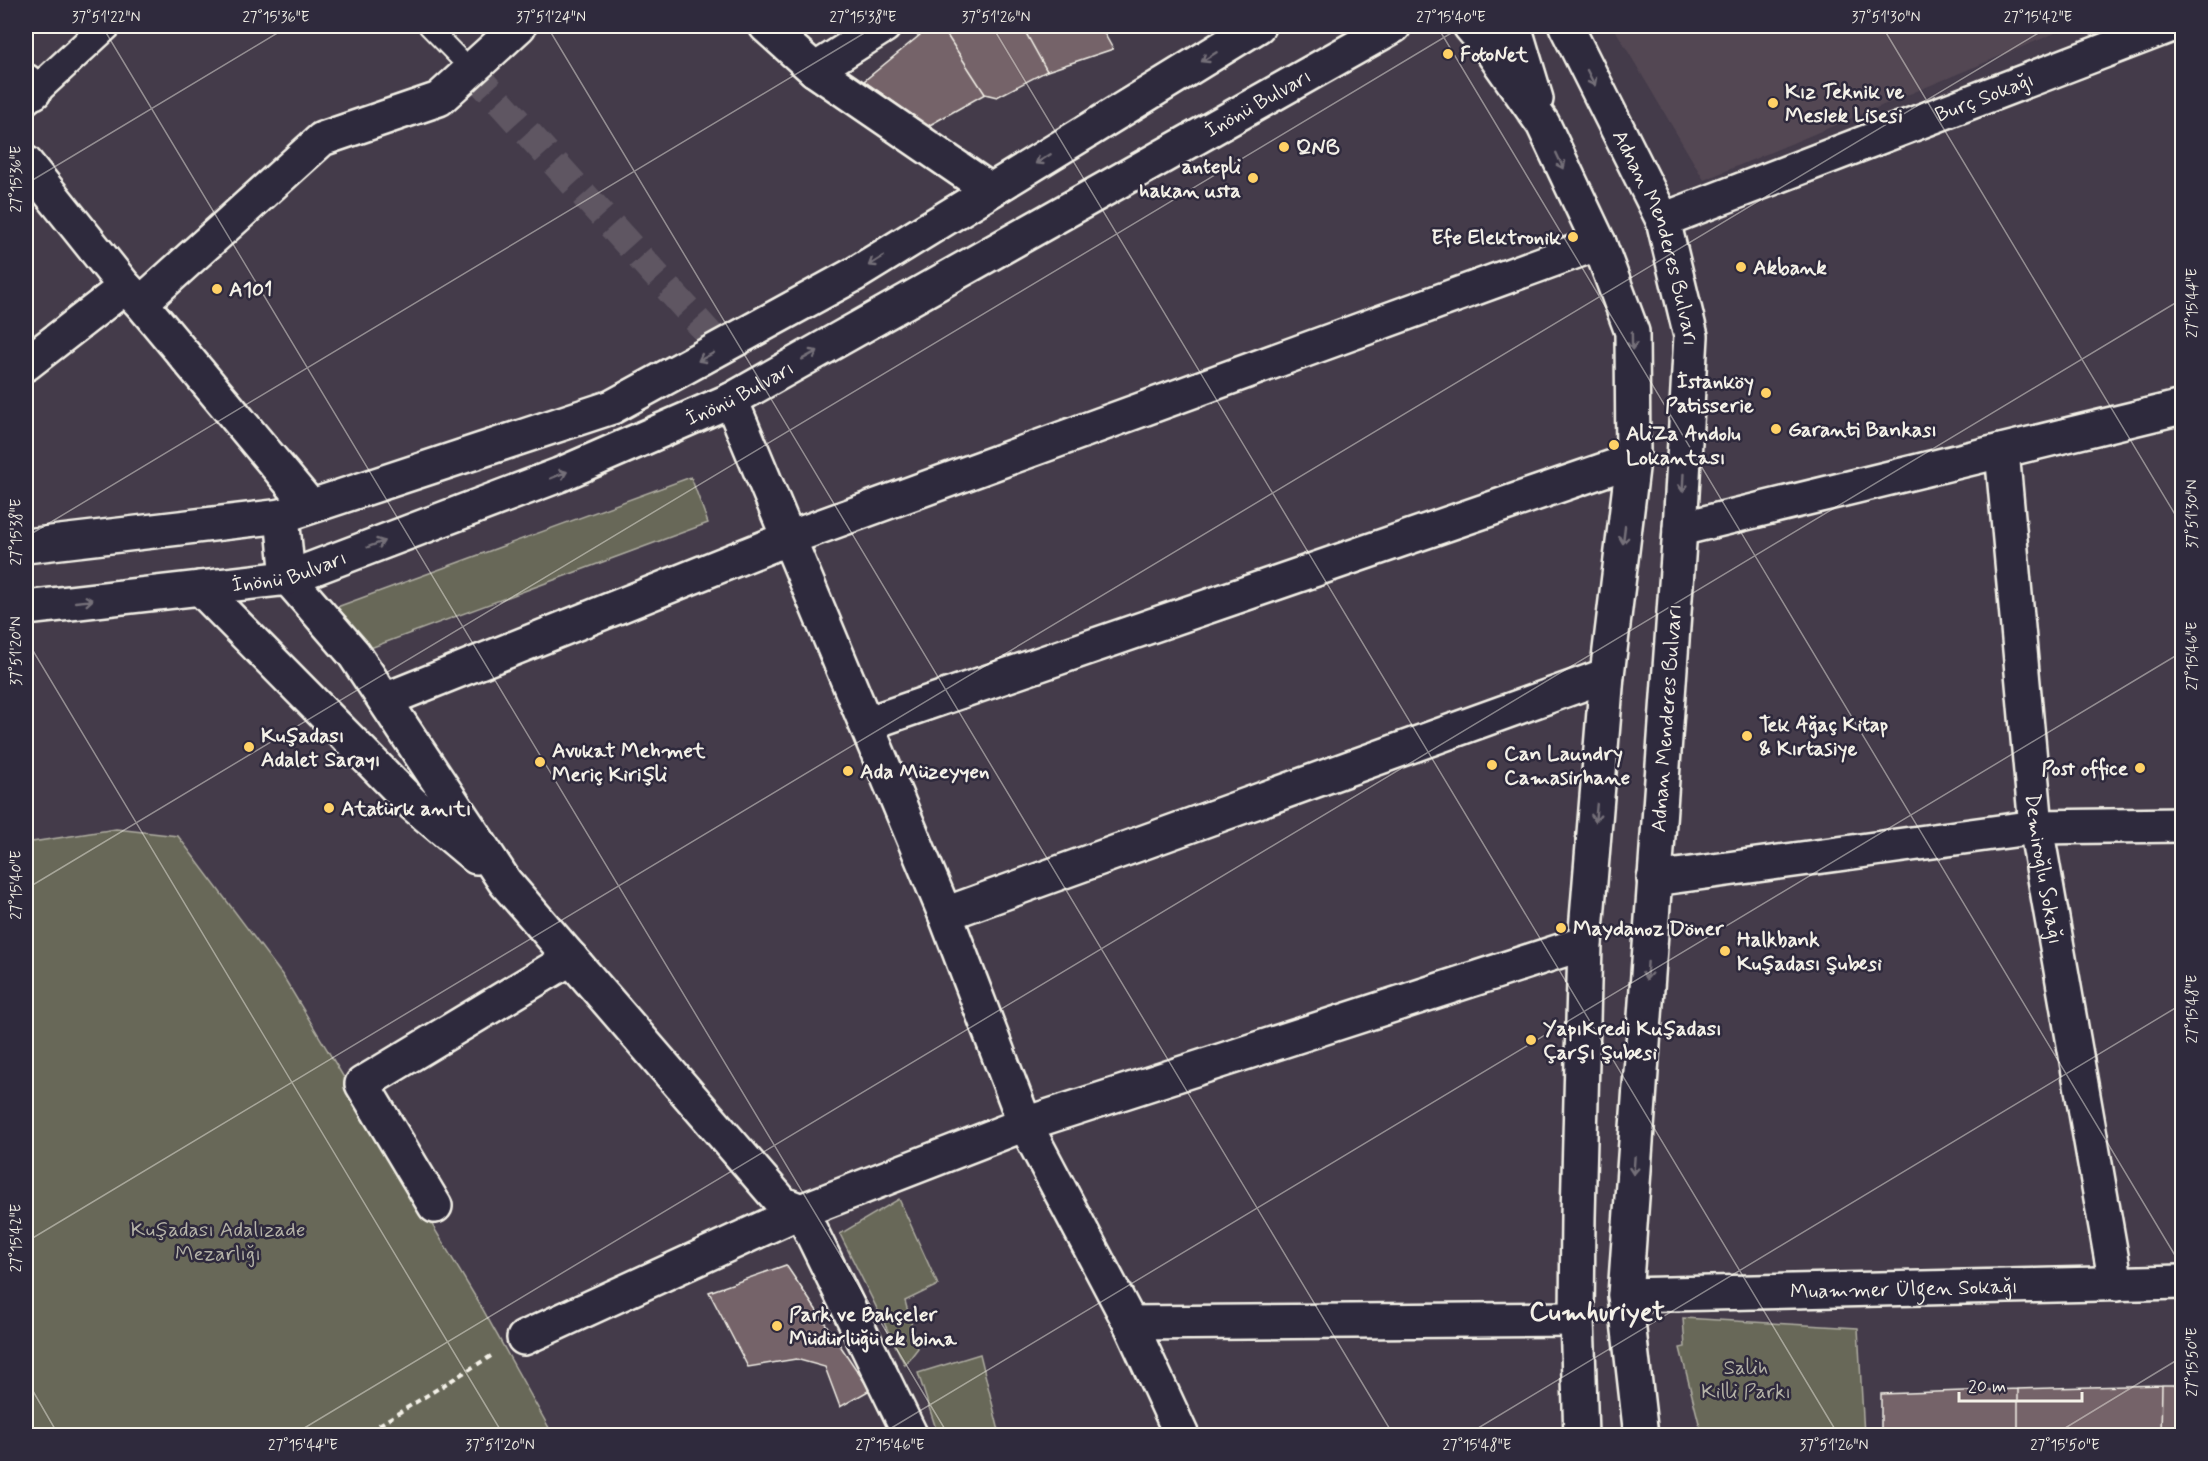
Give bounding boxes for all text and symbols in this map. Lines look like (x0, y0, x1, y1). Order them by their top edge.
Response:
text: 37°51'22"N (72, 8, 140, 28)
text: 27°15'36"E (242, 8, 310, 28)
text: 37°51'24"N (516, 8, 586, 28)
text: 27°15'38"E (829, 8, 897, 28)
text: 37°51'26"N (961, 8, 1031, 28)
text: 27°15'40"E (1416, 8, 1486, 28)
text: 37°51'30"N (1852, 8, 1920, 28)
text: 27°15'42"E (2004, 8, 2073, 28)
place label: FotoNet (1460, 41, 1529, 69)
marker: FotoNet (1441, 47, 1455, 61)
one-way arrow (1201, 51, 1218, 63)
street label: İnönü Bulvarı (1200, 63, 1316, 145)
street label: Burç Sokağı (1931, 66, 2038, 129)
one-way arrow (1586, 69, 1597, 87)
place label: Kız Teknik ve Meslek Lisesi (1785, 78, 1904, 130)
marker: Kız Teknik ve Meslek Lisesi (1766, 96, 1780, 110)
street label: Adnan Menderes Bulvarı (1605, 125, 1705, 347)
place label: QNB (1296, 134, 1340, 162)
marker: QNB (1277, 140, 1291, 154)
text: 27°15'36"E (7, 145, 27, 213)
one-way arrow (1555, 151, 1566, 169)
one-way arrow (1034, 152, 1051, 165)
place label: antepli hakan usta (1139, 153, 1241, 205)
marker: antepli hakan usta (1246, 171, 1260, 185)
place label: Efe Elektronik (1431, 224, 1561, 252)
marker: Efe Elektronik (1566, 230, 1580, 244)
place label: Akbank (1753, 254, 1827, 282)
one-way arrow (868, 255, 885, 267)
marker: Akbank (1734, 260, 1748, 274)
text: 27°15'44"E (2183, 268, 2203, 338)
place label: A101 (229, 276, 272, 304)
marker: A101 (210, 282, 224, 296)
one-way arrow (1626, 331, 1638, 350)
one-way arrow (801, 349, 818, 361)
one-way arrow (698, 351, 716, 363)
street label: İnönü Bulvarı (682, 354, 799, 433)
place label: İstanköy Patisserie (1665, 368, 1754, 420)
marker: İstanköy Patisserie (1759, 386, 1773, 400)
place label: Garanti Bankası (1788, 416, 1937, 444)
place label: AliZa Andolu Lokantası (1626, 420, 1741, 472)
marker: Garanti Bankası (1769, 422, 1783, 436)
marker: AliZa Andolu Lokantası (1607, 438, 1621, 452)
one-way arrow (549, 469, 567, 480)
one-way arrow (1677, 473, 1688, 493)
text: 37°51'30"N (2183, 480, 2203, 548)
text: 27°15'38"E (7, 498, 27, 566)
one-way arrow (1618, 525, 1629, 545)
one-way arrow (366, 538, 385, 549)
street label: İnönü Bulvarı (230, 544, 351, 599)
one-way arrow (73, 595, 93, 606)
street label: Adnan Menderes Bulvarı (1645, 603, 1689, 833)
text: 37°51'20"N (7, 616, 27, 686)
text: 27°15'46"E (2183, 621, 2203, 691)
place label: Tek Ağaç Kitap & Kırtasiye (1759, 711, 1888, 763)
place label: Kuşadası Adalet Sarayı (261, 722, 381, 774)
marker: Tek Ağaç Kitap & Kırtasiye (1740, 729, 1754, 743)
place label: Avukat Mehmet Meriç Kirişli (552, 737, 706, 789)
marker: Kuşadası Adalet Sarayı (242, 740, 256, 754)
place label: Can Laundry Camasirhane (1504, 740, 1630, 792)
marker: Avukat Mehmet Meriç Kirişli (533, 755, 547, 769)
place label: Post office (2042, 755, 2129, 783)
place label: Ada Müzeyyen (860, 758, 990, 786)
marker: Can Laundry Camasirhane (1485, 758, 1499, 772)
marker: Post office (2133, 761, 2147, 775)
marker: Ada Müzeyyen (841, 764, 855, 778)
street label: Demiroğlu Sokağı (2018, 792, 2069, 946)
place label: Atatürk anıtı (341, 795, 472, 823)
marker: Atatürk anıtı (322, 801, 336, 815)
one-way arrow (1590, 802, 1601, 822)
text: 27°15'40"E (7, 850, 27, 920)
place label: Maydanoz Döner (1573, 915, 1725, 943)
marker: Maydanoz Döner (1554, 921, 1568, 935)
place label: Halkbank Kuşadası Şubesi (1737, 926, 1882, 978)
marker: Halkbank Kuşadası Şubesi (1718, 944, 1732, 958)
one-way arrow (1642, 961, 1653, 981)
text: 27°15'48"E (2183, 974, 2203, 1044)
place label: YapıKredi Kuşadası Çarşı Şubesi (1543, 1015, 1722, 1067)
marker: YapıKredi Kuşadası Çarşı Şubesi (1524, 1033, 1538, 1047)
one-way arrow (1629, 1155, 1640, 1175)
text: 27°15'42"E (7, 1203, 27, 1272)
park label: Kuşadası Adalızade Mezarlığı (131, 1216, 305, 1268)
street label: Muammer Ülgen Sokağı (1790, 1273, 2018, 1306)
district label: Cumhuriyet (1529, 1295, 1665, 1330)
place label: Park ve Bahçeler Müdürlüğü ek bina (789, 1301, 958, 1353)
marker: Park ve Bahçeler Müdürlüğü ek bina (770, 1319, 784, 1333)
text: 27°15'50"E (2183, 1327, 2203, 1397)
park label: Salih Killi Parkı (1701, 1354, 1791, 1406)
scale bar (1959, 1365, 2082, 1403)
text: 20 m (1968, 1375, 2006, 1399)
text: 27°15'44"E (268, 1436, 338, 1456)
text: 37°51'20"N (465, 1436, 535, 1456)
text: 27°15'46"E (855, 1436, 925, 1456)
text: 27°15'48"E (1442, 1436, 1512, 1456)
text: 37°51'26"N (1799, 1436, 1869, 1456)
text: 27°15'50"E (2030, 1436, 2100, 1456)

